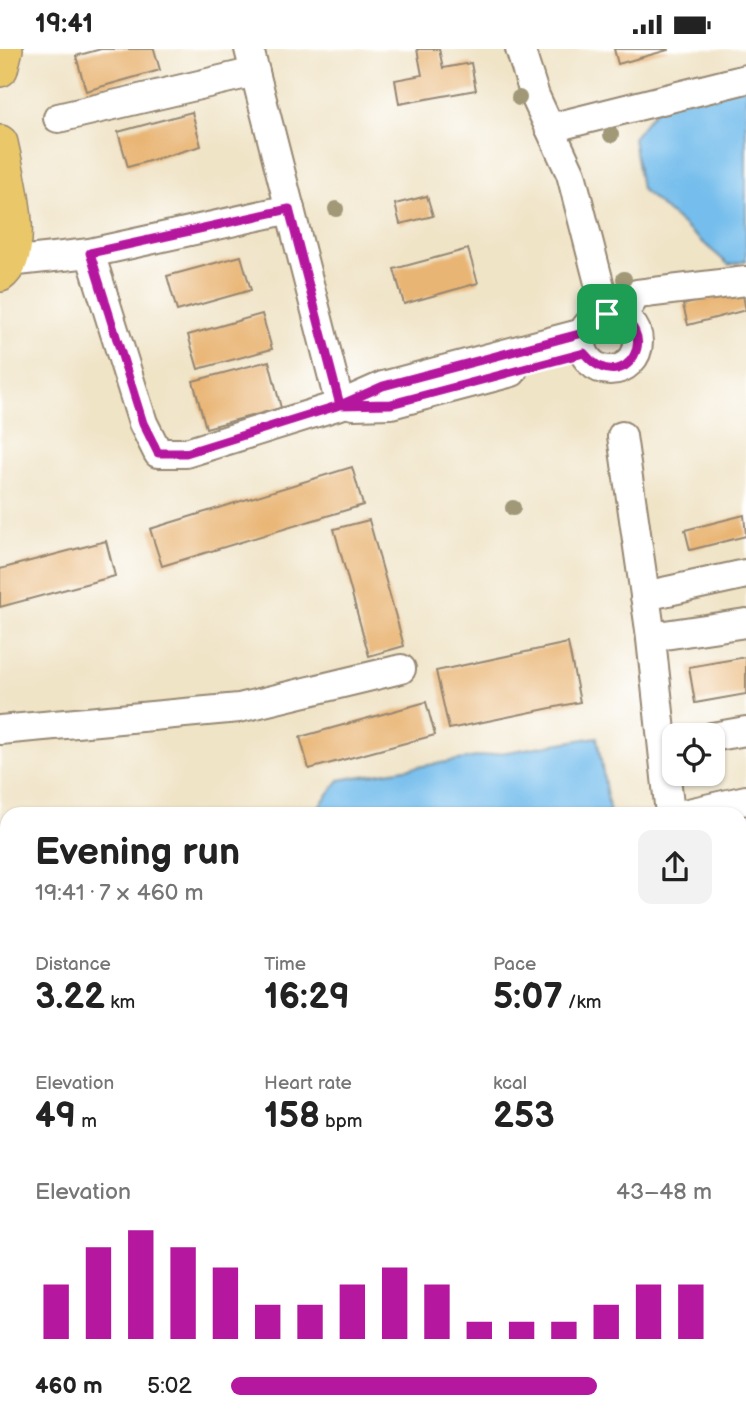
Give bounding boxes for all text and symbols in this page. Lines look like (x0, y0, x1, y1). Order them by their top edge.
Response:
text: 19:41 (35, 9, 93, 40)
pin (577, 284, 637, 344)
icon: arrive (588, 295, 626, 333)
map controls (662, 723, 725, 786)
button: locate (662, 723, 725, 786)
text: Evening run (35, 830, 240, 875)
button: share (638, 830, 712, 904)
text: 19:41 · 7 × 460 m (35, 879, 204, 907)
text: Distance (35, 953, 111, 976)
text: Time (264, 953, 306, 976)
text: Pace (493, 953, 536, 976)
text: 3.22 (35, 976, 105, 1019)
text: 16:29 (264, 976, 350, 1019)
text: 5:07 (493, 976, 563, 1019)
text: km (105, 991, 135, 1014)
text: /km (563, 991, 601, 1014)
text: Elevation (35, 1072, 114, 1095)
text: Heart rate (264, 1072, 352, 1095)
text: kcal (493, 1072, 527, 1095)
text: 49 (35, 1095, 76, 1138)
text: 158 (264, 1095, 320, 1138)
text: 253 (493, 1095, 555, 1138)
text: m (76, 1110, 97, 1133)
text: bpm (320, 1110, 363, 1133)
text: Elevation (35, 1178, 131, 1206)
text: 43–48 m (616, 1178, 712, 1206)
text: 460 m (35, 1372, 103, 1400)
text: 5:02 (147, 1372, 192, 1400)

